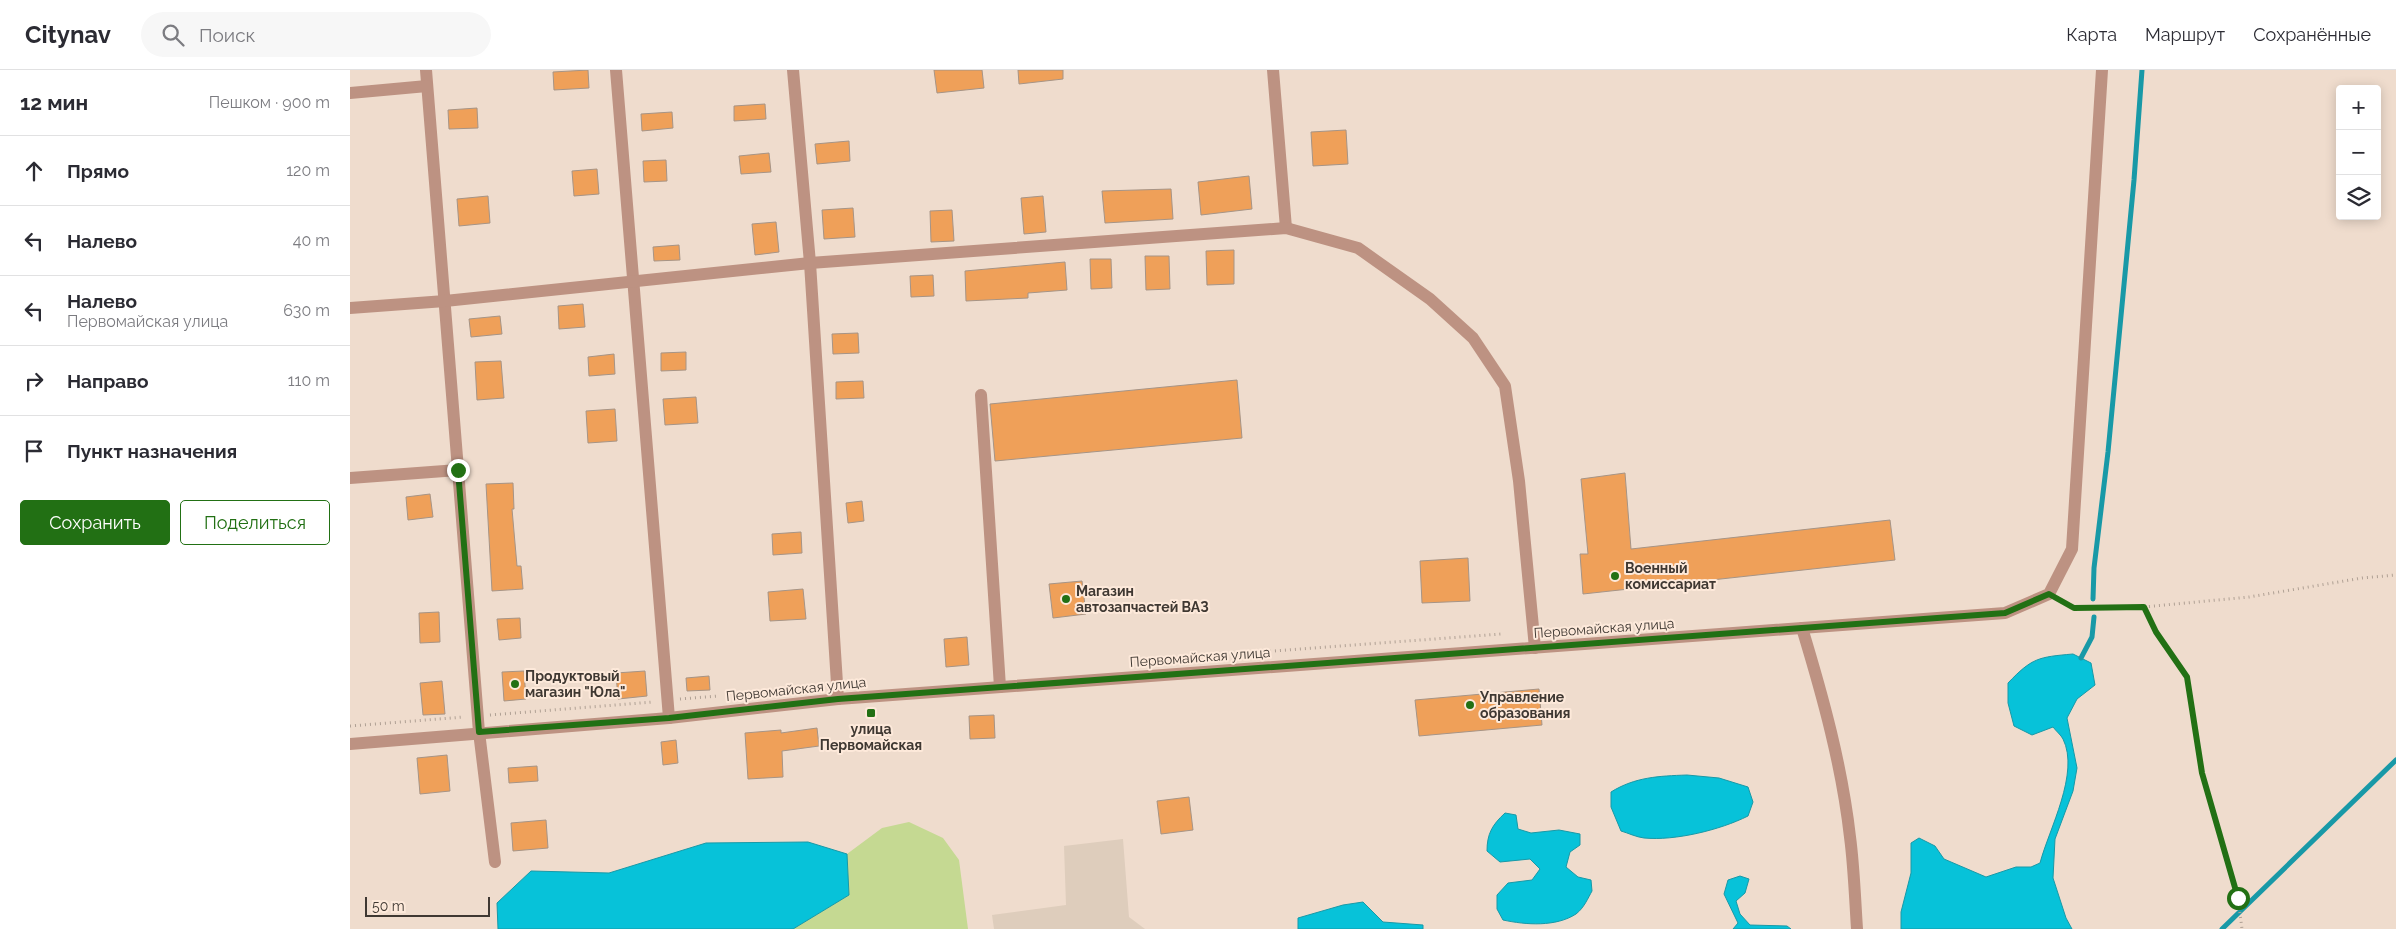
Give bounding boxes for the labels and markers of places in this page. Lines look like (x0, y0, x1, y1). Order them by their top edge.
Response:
place label: Военный комиссариат (1625, 560, 1716, 592)
marker: Военный комиссариат (1609, 570, 1621, 582)
place label: Магазин автозапчастей ВАЗ (1076, 583, 1209, 615)
marker: Магазин автозапчастей ВАЗ (1060, 593, 1072, 605)
place label: Продуктовый магазин "Юла" (525, 668, 626, 700)
marker: Продуктовый магазин "Юла" (509, 678, 521, 690)
place label: Управление образования (1479, 689, 1570, 721)
marker: Управление образования (1464, 699, 1476, 711)
marker: улица Первомайская (865, 707, 877, 719)
place label: улица Первомайская (820, 721, 922, 753)

